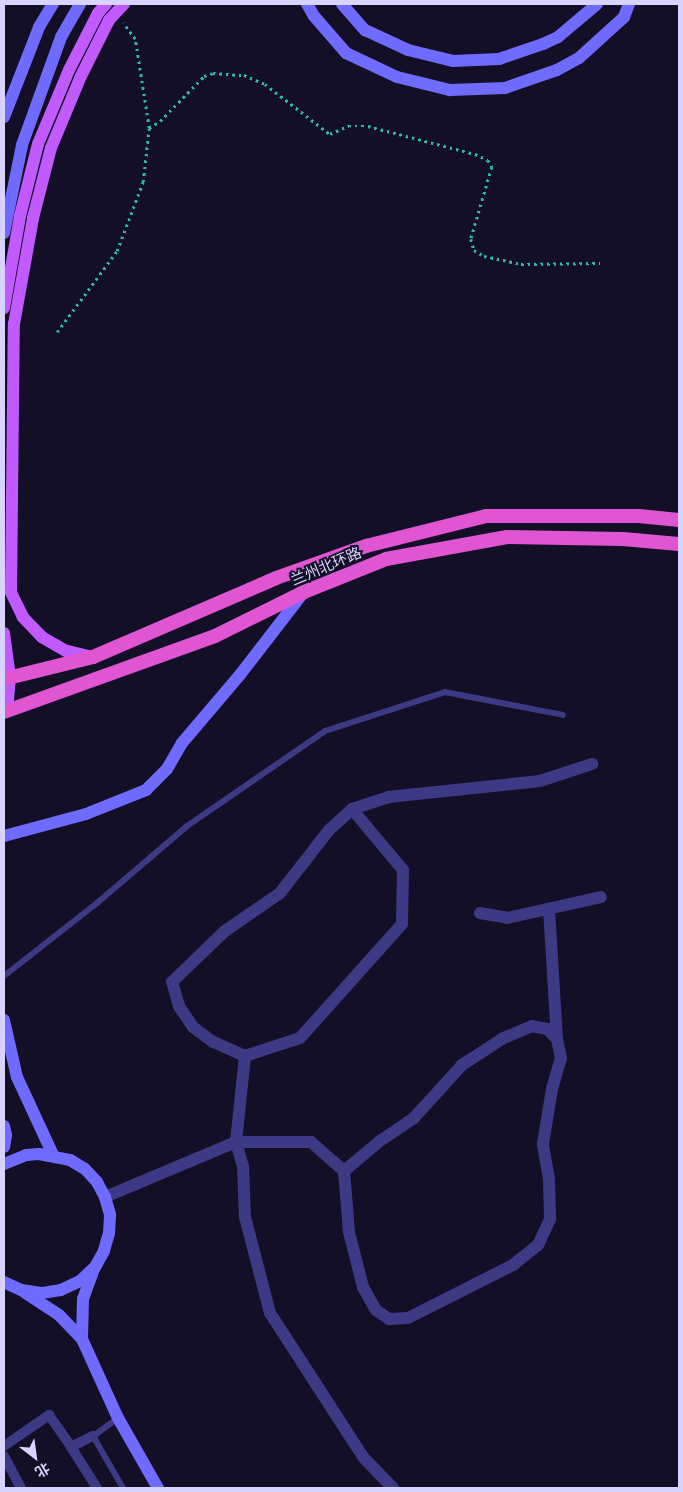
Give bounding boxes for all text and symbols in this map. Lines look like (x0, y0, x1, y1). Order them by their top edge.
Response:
street label: 兰州北环路 (288, 543, 364, 589)
north arrow (10, 1432, 60, 1482)
text: 北 (32, 1459, 53, 1481)

